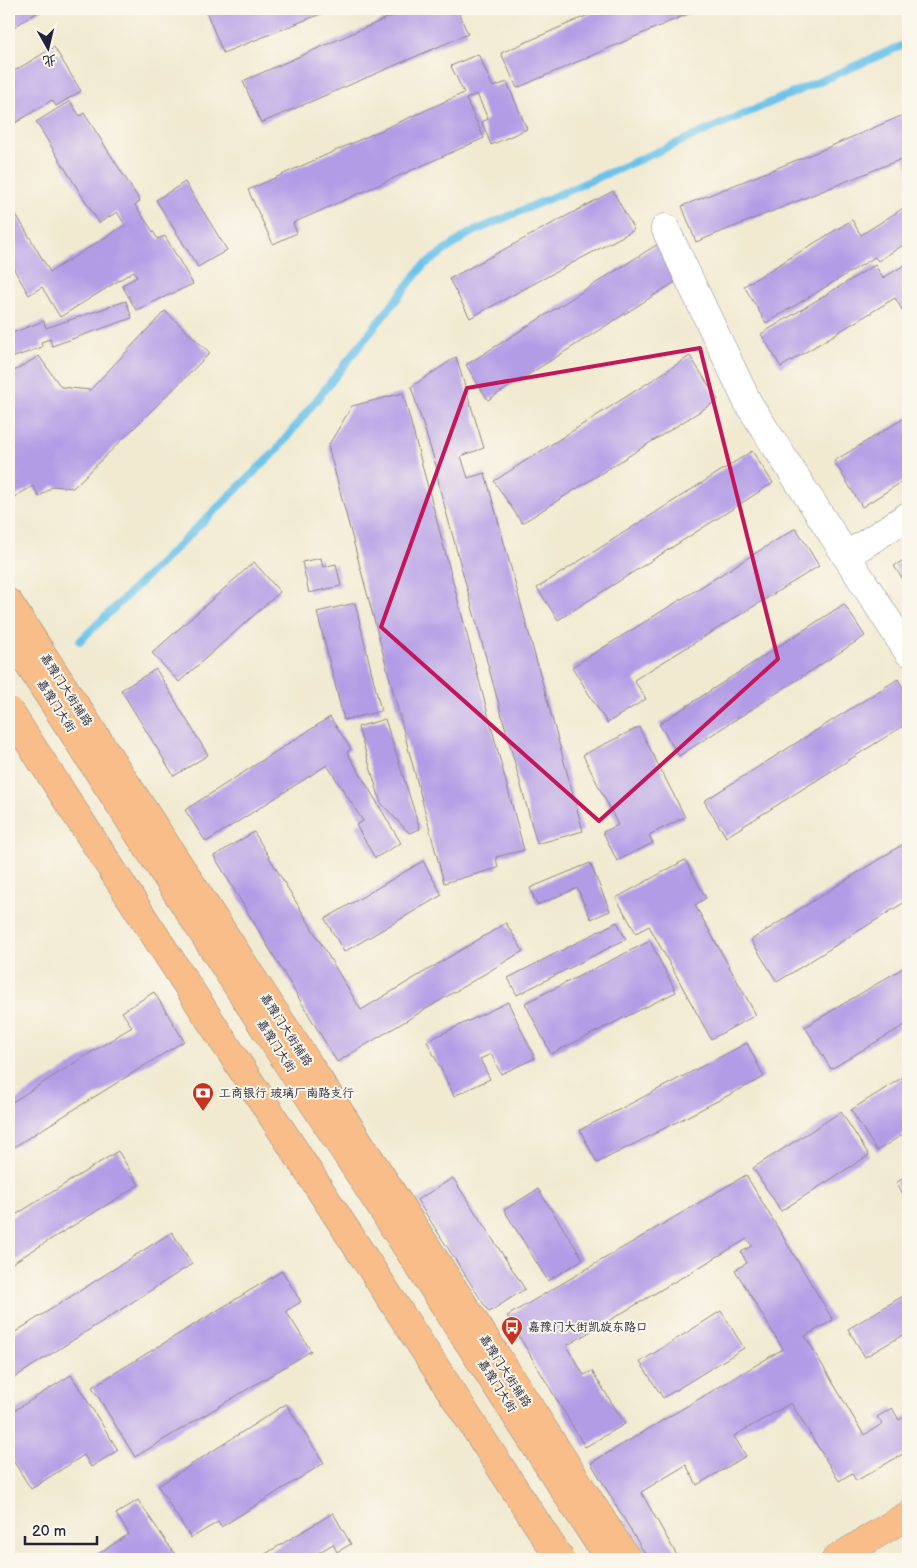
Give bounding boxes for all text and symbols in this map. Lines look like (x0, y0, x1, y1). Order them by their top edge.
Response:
north arrow (22, 22, 72, 72)
text: 北 (42, 51, 58, 70)
street label: 嘉豫门大街辅路 (37, 651, 95, 729)
street label: 嘉豫门大街 (34, 677, 78, 735)
street label: 嘉豫门大街辅路 (257, 991, 315, 1069)
street label: 嘉豫门大街 (254, 1017, 298, 1075)
bank icon: 工商银行 玻璃厂南路支行 (191, 1081, 215, 1112)
place label: 工商银行 玻璃厂南路支行 (219, 1086, 354, 1101)
bus stop icon: 嘉豫门大街凯旋东路口 (500, 1315, 524, 1346)
place label: 嘉豫门大街凯旋东路口 (528, 1320, 648, 1335)
street label: 嘉豫门大街辅路 (476, 1332, 534, 1410)
street label: 嘉豫门大街 (475, 1357, 519, 1415)
scale bar (25, 1513, 98, 1545)
text: 20 m (32, 1522, 66, 1541)

